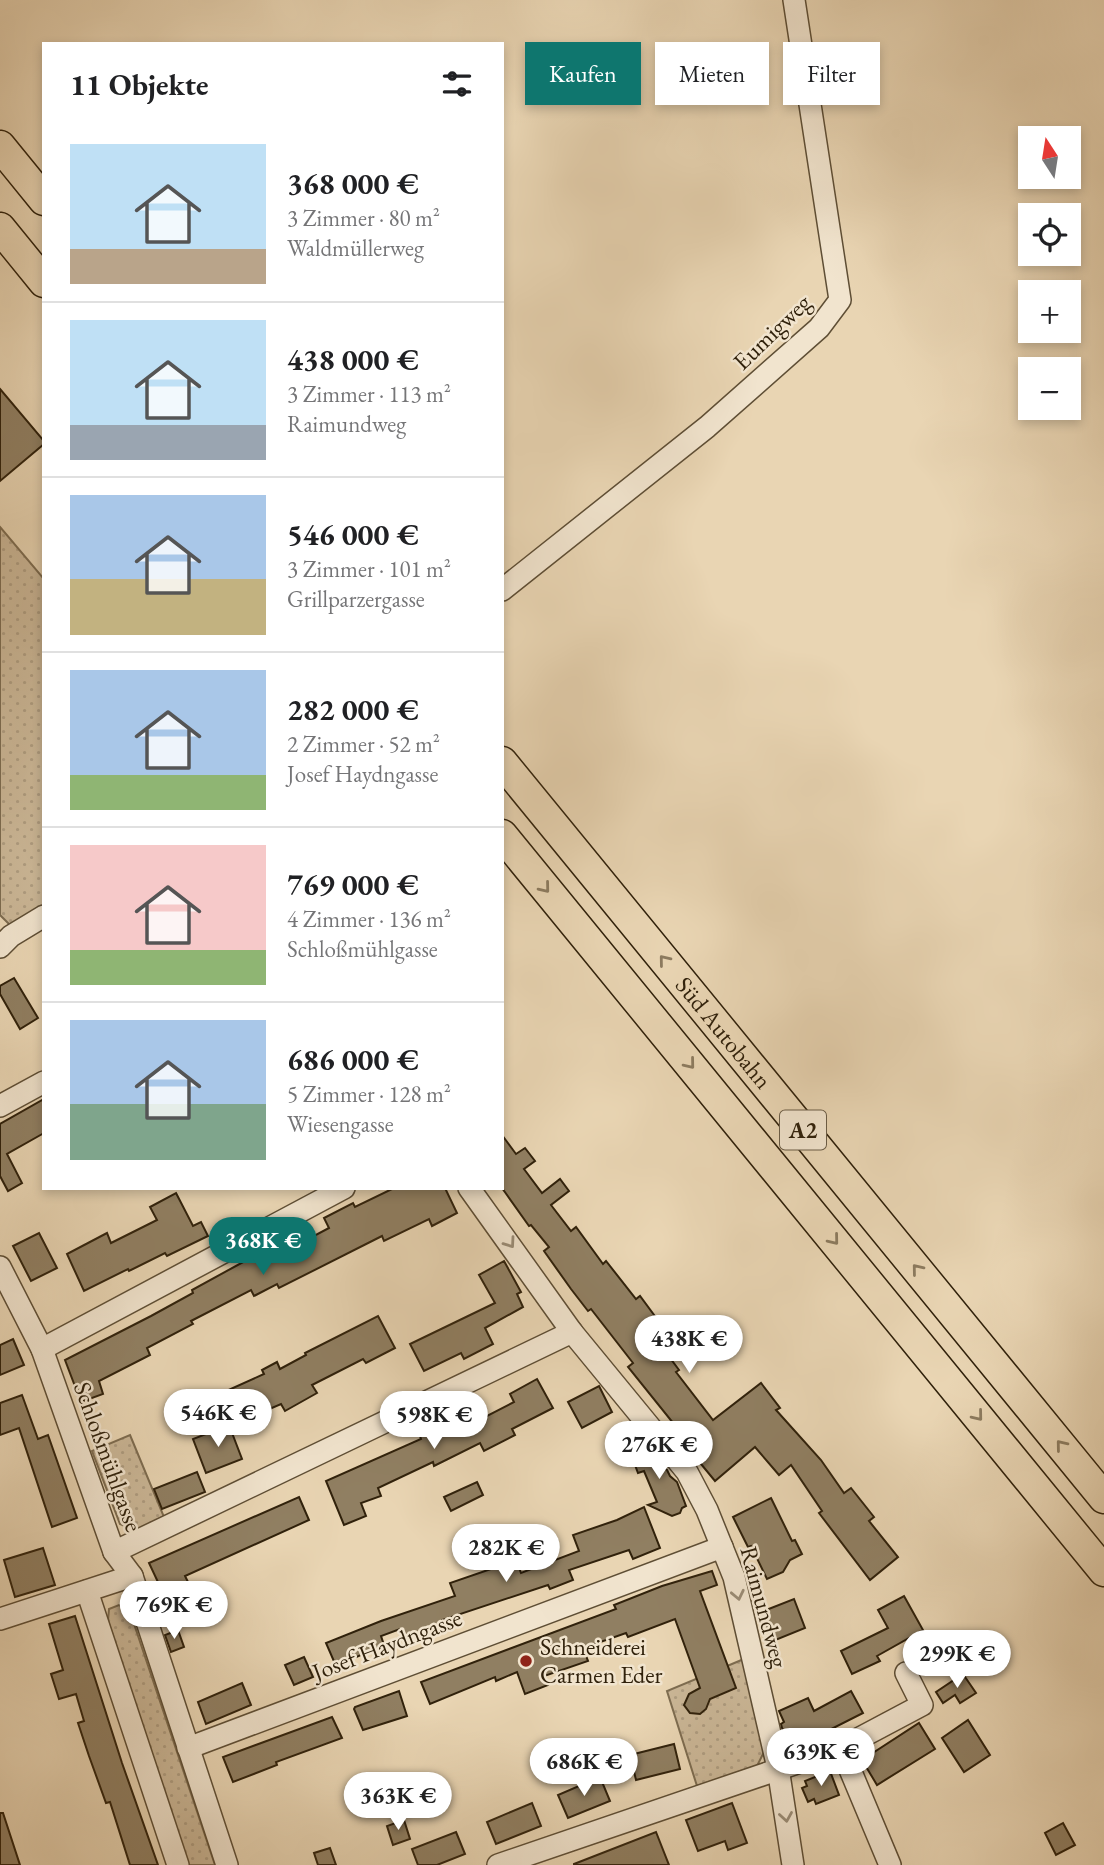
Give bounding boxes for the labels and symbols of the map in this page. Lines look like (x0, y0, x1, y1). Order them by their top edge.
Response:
north arrow (1018, 126, 1082, 189)
street label: Eumigweg (726, 286, 818, 376)
one-way arrow (537, 880, 550, 892)
one-way arrow (660, 956, 672, 969)
street label: Süd Autobahn (669, 970, 779, 1095)
one-way arrow (681, 1057, 694, 1069)
road number: A2 (780, 1110, 826, 1149)
pin: 368K € (206, 1218, 320, 1277)
one-way arrow (825, 1233, 838, 1245)
one-way arrow (502, 1235, 514, 1248)
one-way arrow (913, 1265, 925, 1278)
pin: 438K € (632, 1316, 746, 1375)
street label: Schloßmühlgasse (67, 1378, 150, 1536)
pin: 546K € (161, 1390, 275, 1449)
pin: 598K € (377, 1392, 491, 1451)
one-way arrow (969, 1409, 982, 1421)
pin: 276K € (602, 1422, 716, 1481)
one-way arrow (1057, 1441, 1069, 1454)
pin: 282K € (449, 1524, 563, 1584)
street label: Raimundweg (733, 1543, 796, 1671)
pin: 769K € (117, 1582, 231, 1641)
one-way arrow (729, 1589, 744, 1601)
street label: Josef Haydngasse (306, 1602, 466, 1688)
pin: 299K € (900, 1630, 1014, 1690)
place label: Schneiderei Carmen Eder (540, 1631, 663, 1690)
marker: Schneiderei Carmen Eder (518, 1653, 534, 1669)
pin: 639K € (764, 1728, 878, 1788)
pin: 686K € (527, 1738, 641, 1798)
pin: 363K € (341, 1772, 455, 1832)
one-way arrow (778, 1811, 793, 1823)

